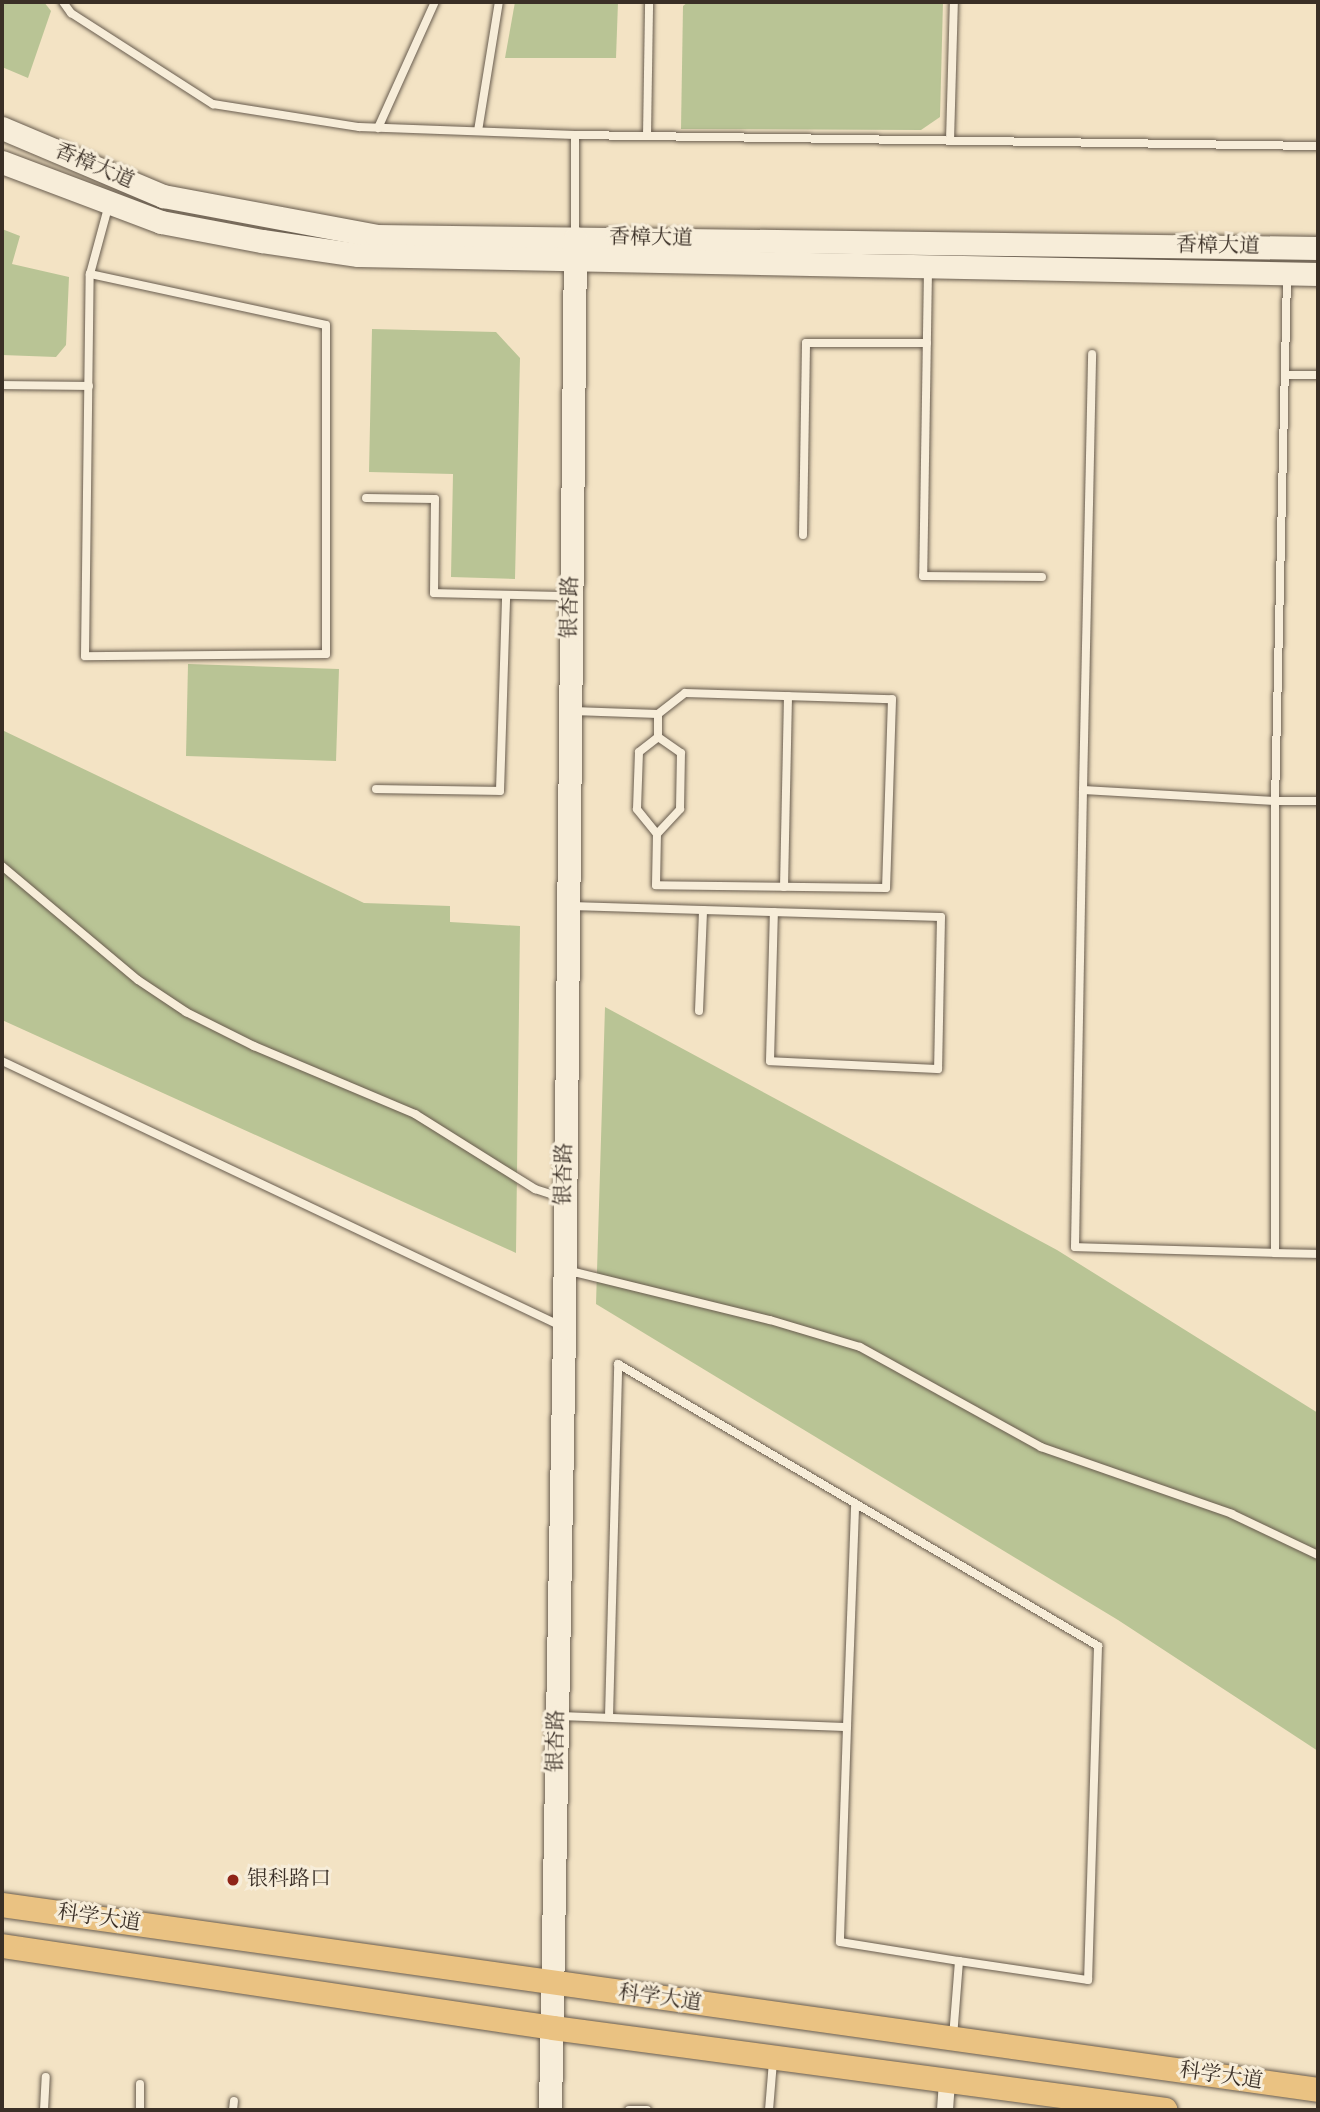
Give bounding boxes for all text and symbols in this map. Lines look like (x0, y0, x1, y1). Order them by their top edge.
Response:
street label: 香樟大道 (50, 139, 138, 195)
street label: 香樟大道 (609, 226, 693, 252)
street label: 香樟大道 (1176, 234, 1260, 260)
street label: 银杏路 (558, 575, 584, 639)
street label: 银杏路 (552, 1142, 578, 1206)
street label: 银杏路 (544, 1709, 570, 1773)
place label: 银科路口 (247, 1867, 331, 1893)
marker: 银科路口 (225, 1872, 241, 1888)
street label: 科学大道 (56, 1901, 142, 1937)
street label: 科学大道 (617, 1981, 703, 2017)
street label: 科学大道 (1178, 2059, 1264, 2095)

